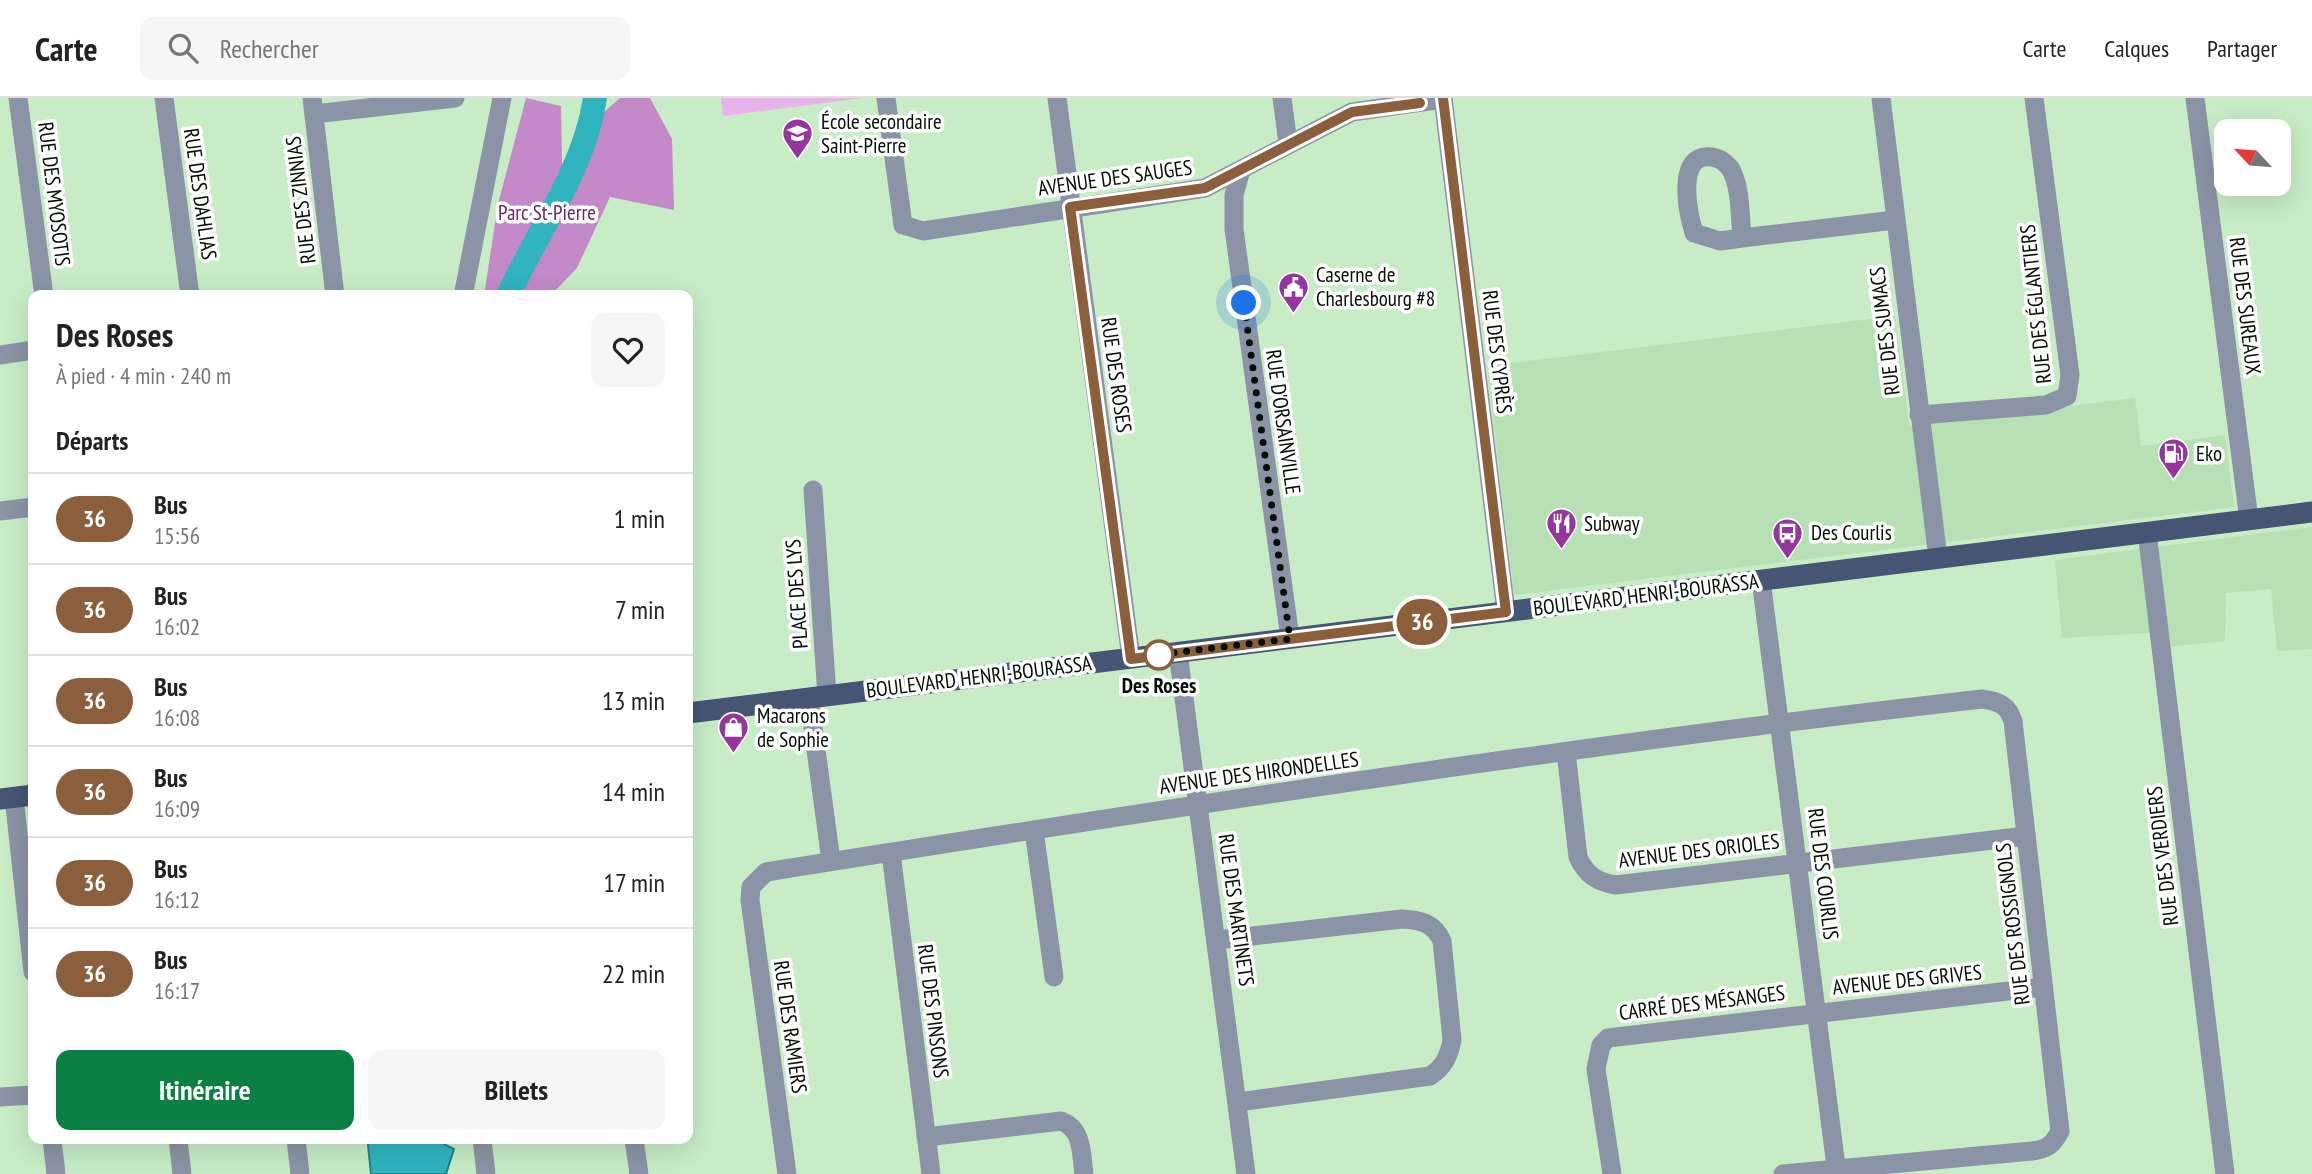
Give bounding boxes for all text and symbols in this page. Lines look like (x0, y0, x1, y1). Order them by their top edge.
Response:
search box (140, 17, 630, 80)
text: Carte (35, 27, 98, 70)
icon: search (164, 29, 202, 67)
text: Rechercher (220, 32, 319, 65)
text: Carte (2023, 33, 2066, 64)
text: Calques (2104, 33, 2169, 64)
text: Partager (2207, 33, 2277, 64)
place label: École secondaire Saint-Pierre (821, 108, 942, 159)
school or university icon: École secondaire Saint-Pierre (781, 117, 815, 161)
north arrow (2214, 119, 2291, 196)
map controls (2214, 119, 2291, 196)
street label: RUE DES MYOSOTIS (32, 120, 77, 267)
street label: RUE DES DAHLIAS (178, 127, 223, 261)
street label: RUE DES ZINNIAS (279, 135, 322, 265)
street label: AVENUE DES SAUGES (1036, 153, 1194, 202)
park label: Parc St-Pierre (498, 199, 596, 226)
street label: RUE DES ÉGLANTIERS (2014, 223, 2057, 385)
street label: RUE DES SUREAUX (2224, 236, 2267, 377)
place label: Caserne de Charlesbourg #8 (1316, 261, 1435, 312)
street label: RUE DES SUMACS (1863, 265, 1906, 397)
public building icon: Caserne de Charlesbourg #8 (1276, 270, 1310, 314)
your location (1226, 285, 1261, 320)
street label: RUE DES CYPRÈS (1477, 289, 1518, 415)
text: Des Roses (56, 313, 173, 356)
button: heart (591, 313, 665, 387)
street label: RUE DES ROSES (1095, 316, 1138, 434)
street label: RUE D'ORSAINVILLE (1260, 348, 1307, 496)
text: À pied · 4 min · 240 m (56, 361, 231, 390)
text: Départs (56, 424, 128, 457)
fuel station icon: Eko (2156, 437, 2190, 481)
place label: Eko (2196, 440, 2222, 467)
text: Bus (154, 488, 187, 521)
text: 1 min (614, 502, 665, 535)
text: 36 (83, 503, 106, 534)
restaurant icon: Subway (1544, 507, 1578, 551)
place label: Subway (1584, 510, 1640, 537)
bus stop icon: Des Courlis (1771, 516, 1805, 560)
place label: Des Courlis (1811, 519, 1892, 546)
text: 15:56 (154, 521, 200, 550)
street label: PLACE DES LYS (779, 538, 814, 650)
street label: BOULEVARD HENRI-BOURASSA (1532, 567, 1760, 622)
text: Bus (154, 579, 187, 612)
text: 7 min (615, 593, 665, 626)
text: 36 (83, 594, 106, 625)
line badge: 36 (1390, 599, 1454, 645)
text: 36 (1411, 606, 1433, 637)
text: 16:02 (154, 612, 200, 641)
marker: Des Roses (1144, 640, 1174, 670)
street label: BOULEVARD HENRI-BOURASSA (865, 649, 1093, 704)
text: Bus (154, 670, 187, 703)
place label: Des Roses (1122, 672, 1196, 699)
text: 13 min (602, 684, 665, 717)
text: 36 (83, 685, 106, 716)
place label: Macarons de Sophie (757, 702, 829, 753)
text: 16:08 (154, 703, 200, 732)
shop icon: Macarons de Sophie (717, 711, 751, 755)
street label: AVENUE DES HIRONDELLES (1158, 745, 1360, 800)
text: Bus (154, 761, 187, 794)
text: 14 min (602, 775, 665, 808)
text: 36 (83, 776, 106, 807)
street label: RUE DES VERDIERS (2141, 785, 2184, 927)
text: 16:09 (154, 794, 200, 823)
street label: RUE DES COURLIS (1802, 807, 1845, 941)
street label: AVENUE DES ORIOLES (1617, 827, 1781, 874)
street label: RUE DES MARTINETS (1212, 832, 1261, 988)
street label: RUE DES ROSSIGNOLS (1989, 842, 2036, 1006)
text: Bus (154, 852, 187, 885)
text: 17 min (603, 866, 665, 899)
text: 36 (83, 867, 106, 898)
text: 16:12 (154, 885, 200, 914)
text: Bus (154, 943, 187, 976)
street label: RUE DES PINSONS (912, 943, 955, 1079)
text: 22 min (602, 957, 665, 990)
text: 36 (83, 958, 106, 989)
street label: AVENUE DES GRIVES (1831, 958, 1983, 1001)
street label: RUE DES RAMIERS (768, 959, 813, 1095)
text: 16:17 (154, 976, 200, 1005)
street label: CARRÉ DES MÉSANGES (1617, 979, 1786, 1026)
button: Itinéraire (56, 1050, 354, 1130)
button: Billets (368, 1050, 665, 1130)

